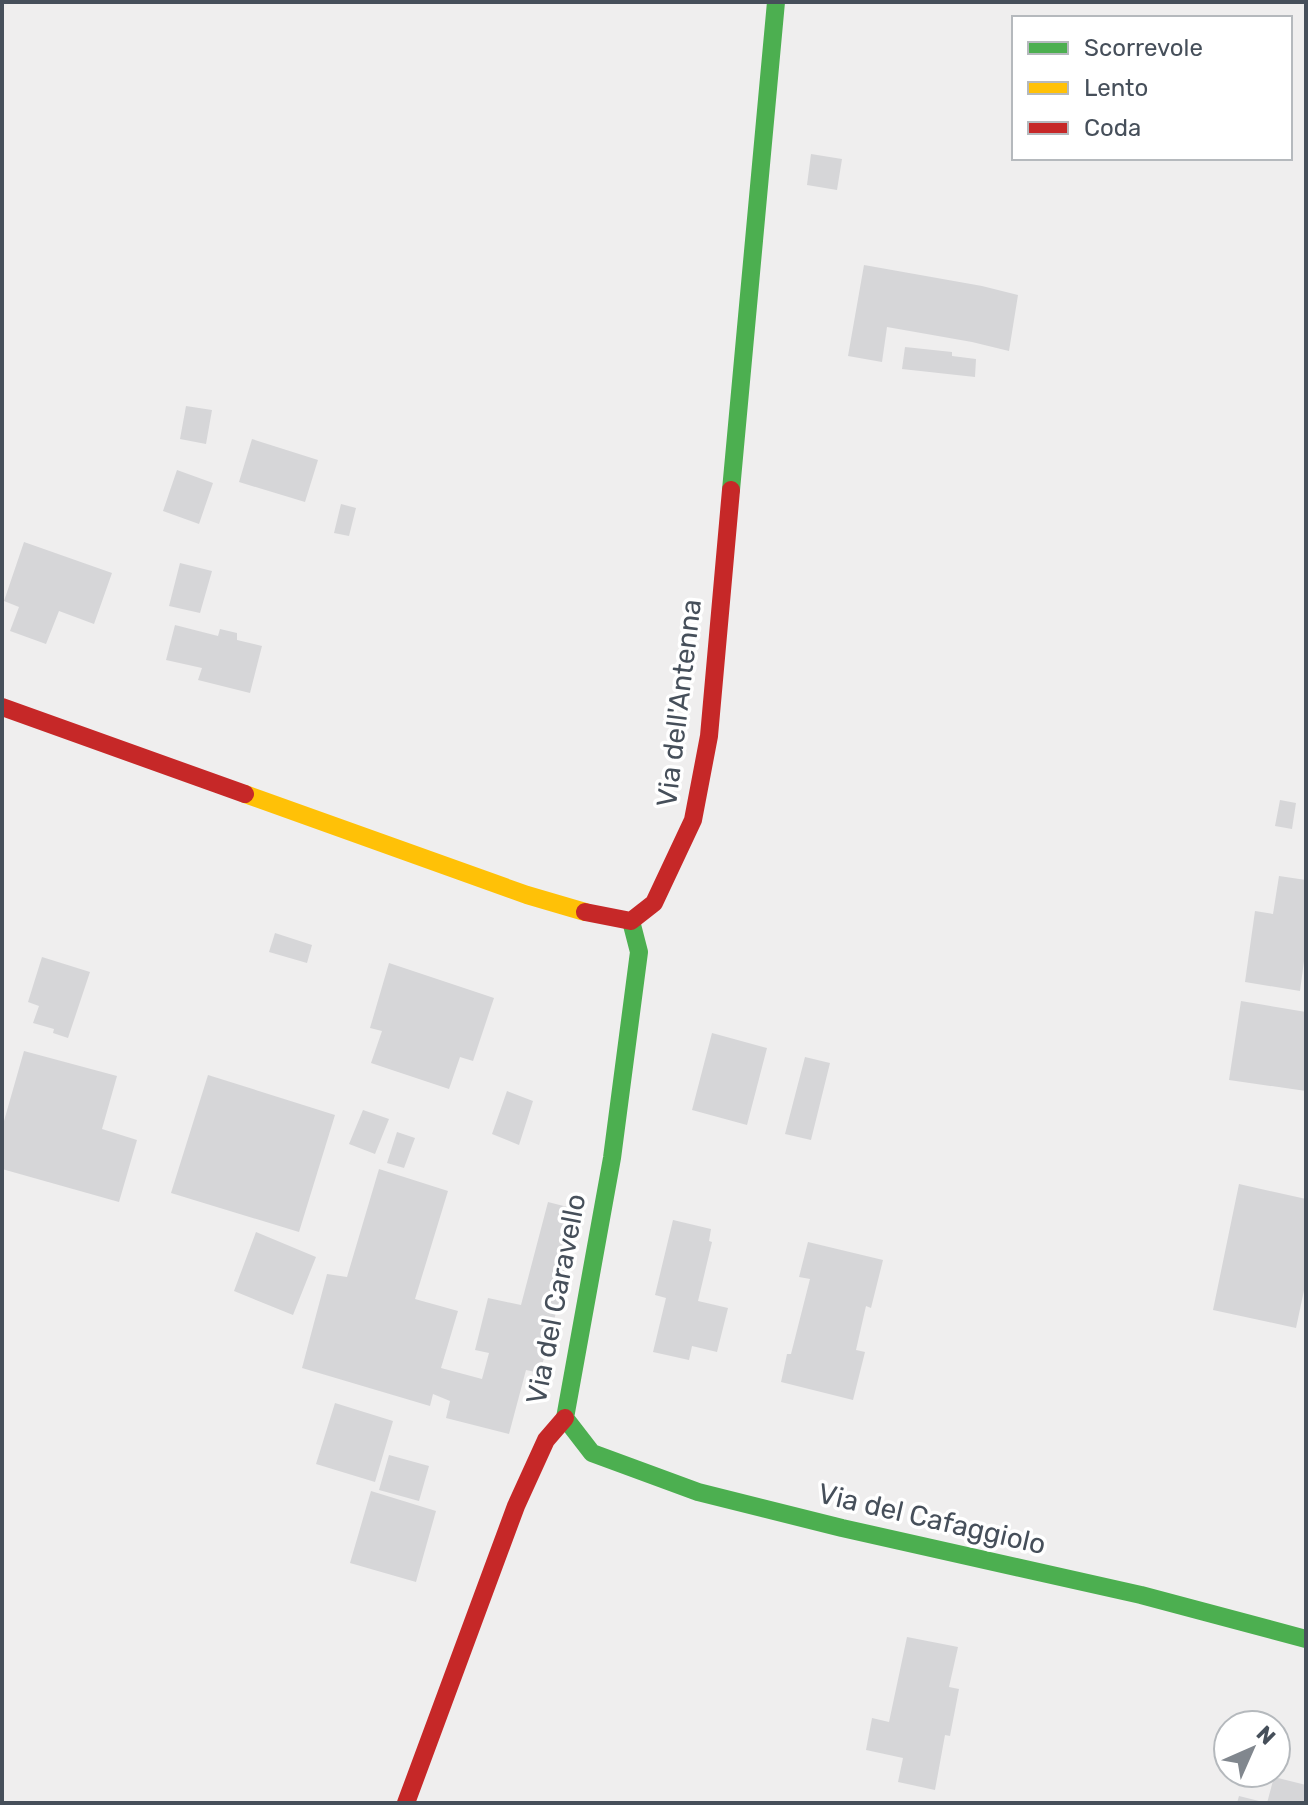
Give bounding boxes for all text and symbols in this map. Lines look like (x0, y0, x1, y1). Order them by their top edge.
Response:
legend (1012, 16, 1292, 160)
text: Scorrevole (1084, 34, 1203, 62)
text: Lento (1084, 74, 1148, 102)
text: Coda (1084, 114, 1141, 142)
street label: Via dell'Antenna (650, 597, 708, 809)
street label: Via del Caravello (519, 1191, 593, 1407)
street label: Via del Cafaggiolo (815, 1477, 1049, 1561)
north arrow (1212, 1709, 1292, 1789)
text: N (1251, 1720, 1281, 1750)

